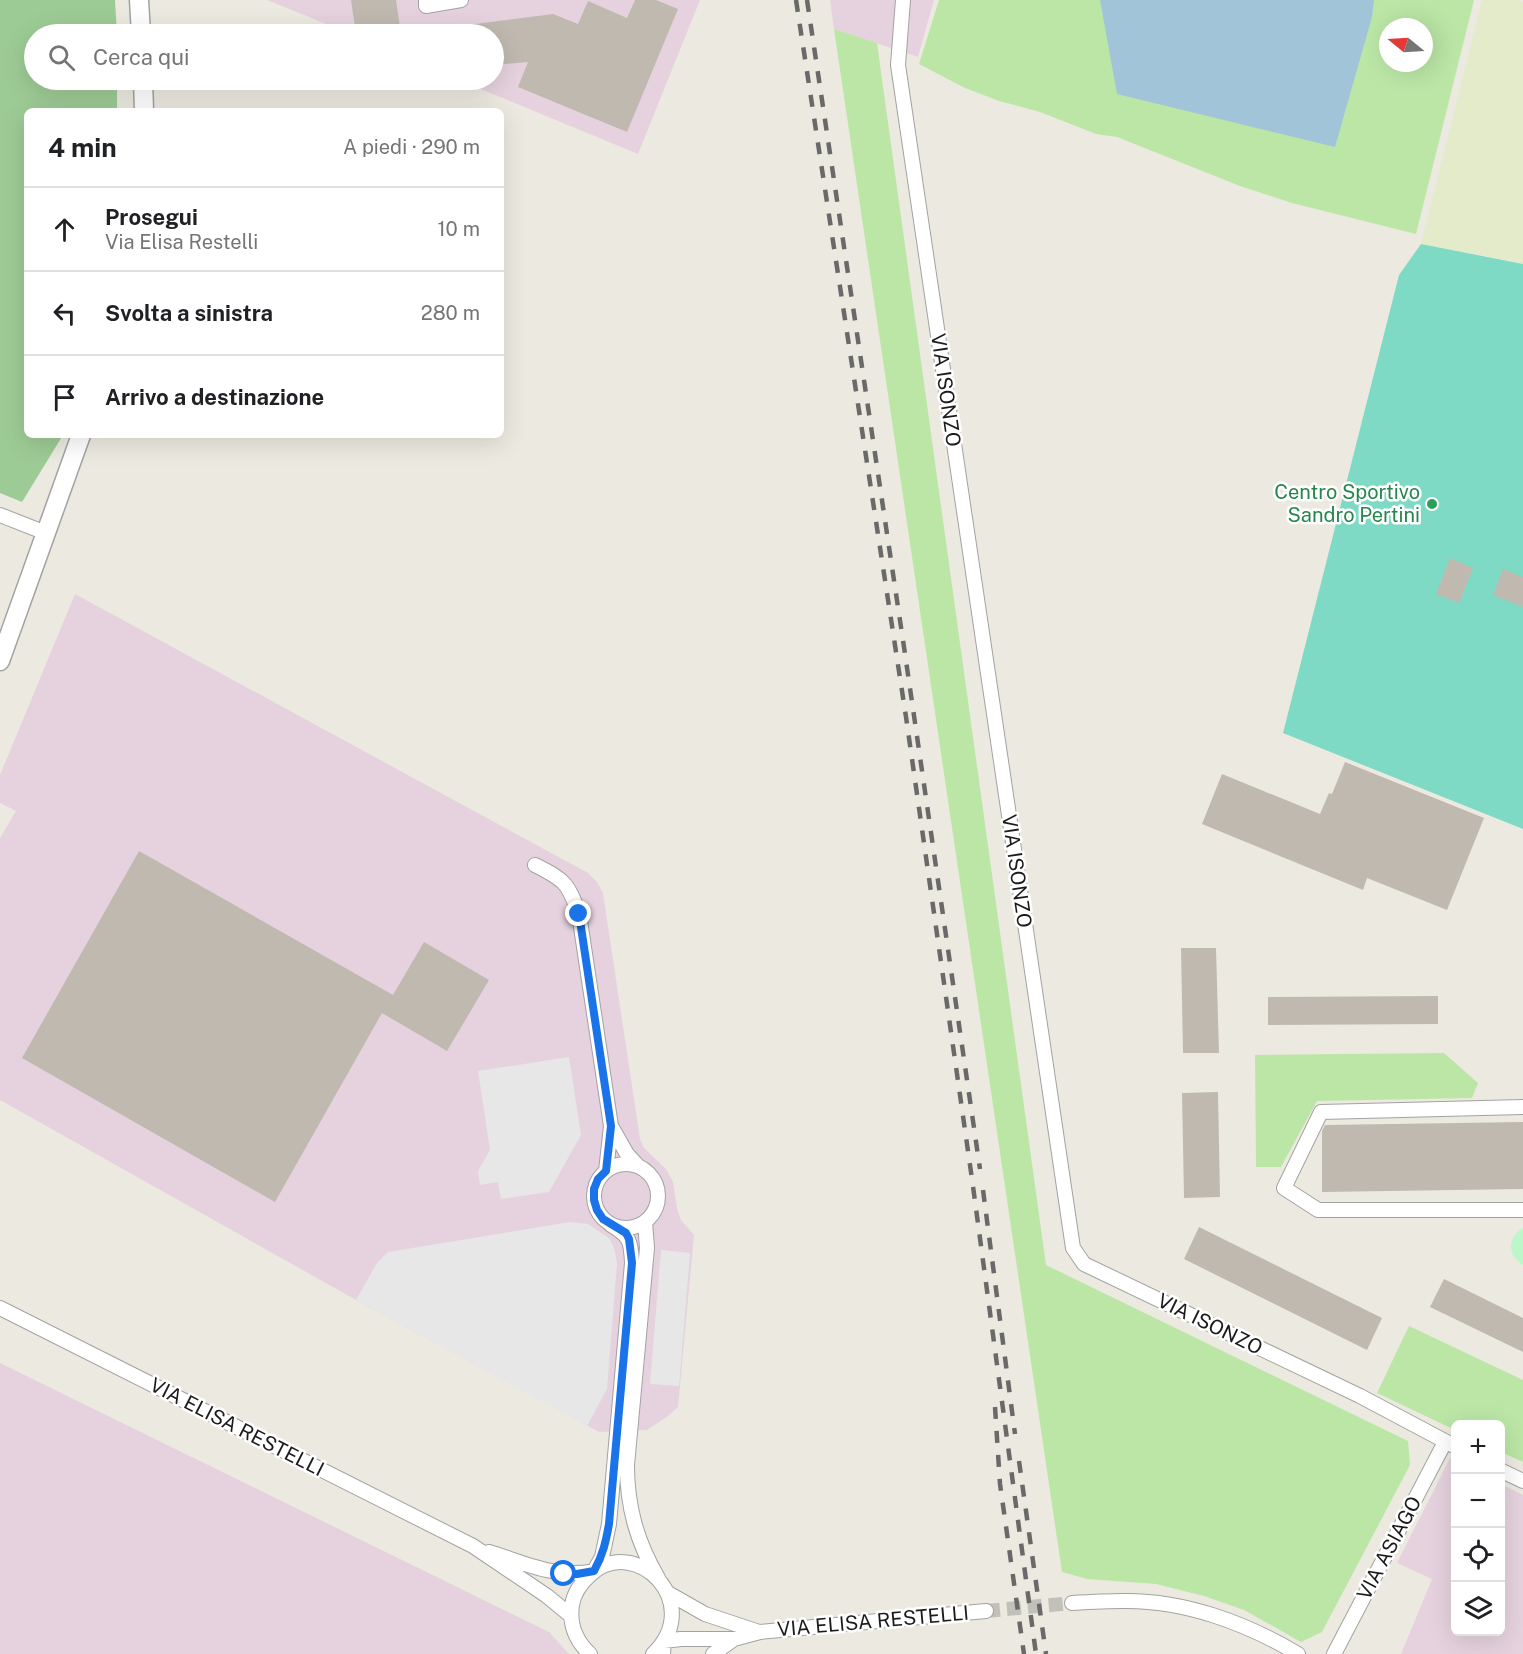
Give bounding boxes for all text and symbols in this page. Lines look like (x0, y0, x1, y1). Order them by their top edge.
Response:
north arrow (1379, 18, 1433, 72)
search box (24, 24, 504, 90)
icon: search (45, 41, 78, 74)
text: Cerca qui (93, 44, 190, 70)
text: 4 min (48, 132, 117, 163)
text: A piedi · 290 m (343, 135, 480, 159)
text: Prosegui (105, 204, 198, 230)
icon: ahead (48, 213, 81, 246)
text: 10 m (437, 217, 480, 241)
text: Via Elisa Restelli (105, 230, 258, 254)
icon: left (48, 297, 81, 330)
text: Svolta a sinistra (105, 300, 273, 326)
text: 280 m (421, 301, 480, 325)
street label: VIA ISONZO (926, 332, 966, 448)
icon: arrive (48, 381, 81, 414)
text: Arrivo a destinazione (105, 384, 324, 410)
place label: Centro Sportivo Sandro Pertini (1274, 480, 1420, 527)
marker: Centro Sportivo Sandro Pertini (1425, 497, 1439, 511)
street label: VIA ISONZO (997, 813, 1037, 929)
route end (565, 900, 591, 926)
street label: VIA ISONZO (1153, 1288, 1267, 1360)
street label: VIA ELISA RESTELLI (146, 1373, 328, 1481)
map controls (1451, 1420, 1505, 1636)
button: + (1451, 1420, 1505, 1474)
button: − (1451, 1474, 1505, 1528)
street label: VIA ASIAGO (1352, 1492, 1426, 1604)
button: locate (1451, 1528, 1505, 1582)
route start (550, 1560, 576, 1586)
button: layers (1451, 1582, 1505, 1636)
street label: VIA ELISA RESTELLI (776, 1601, 970, 1641)

